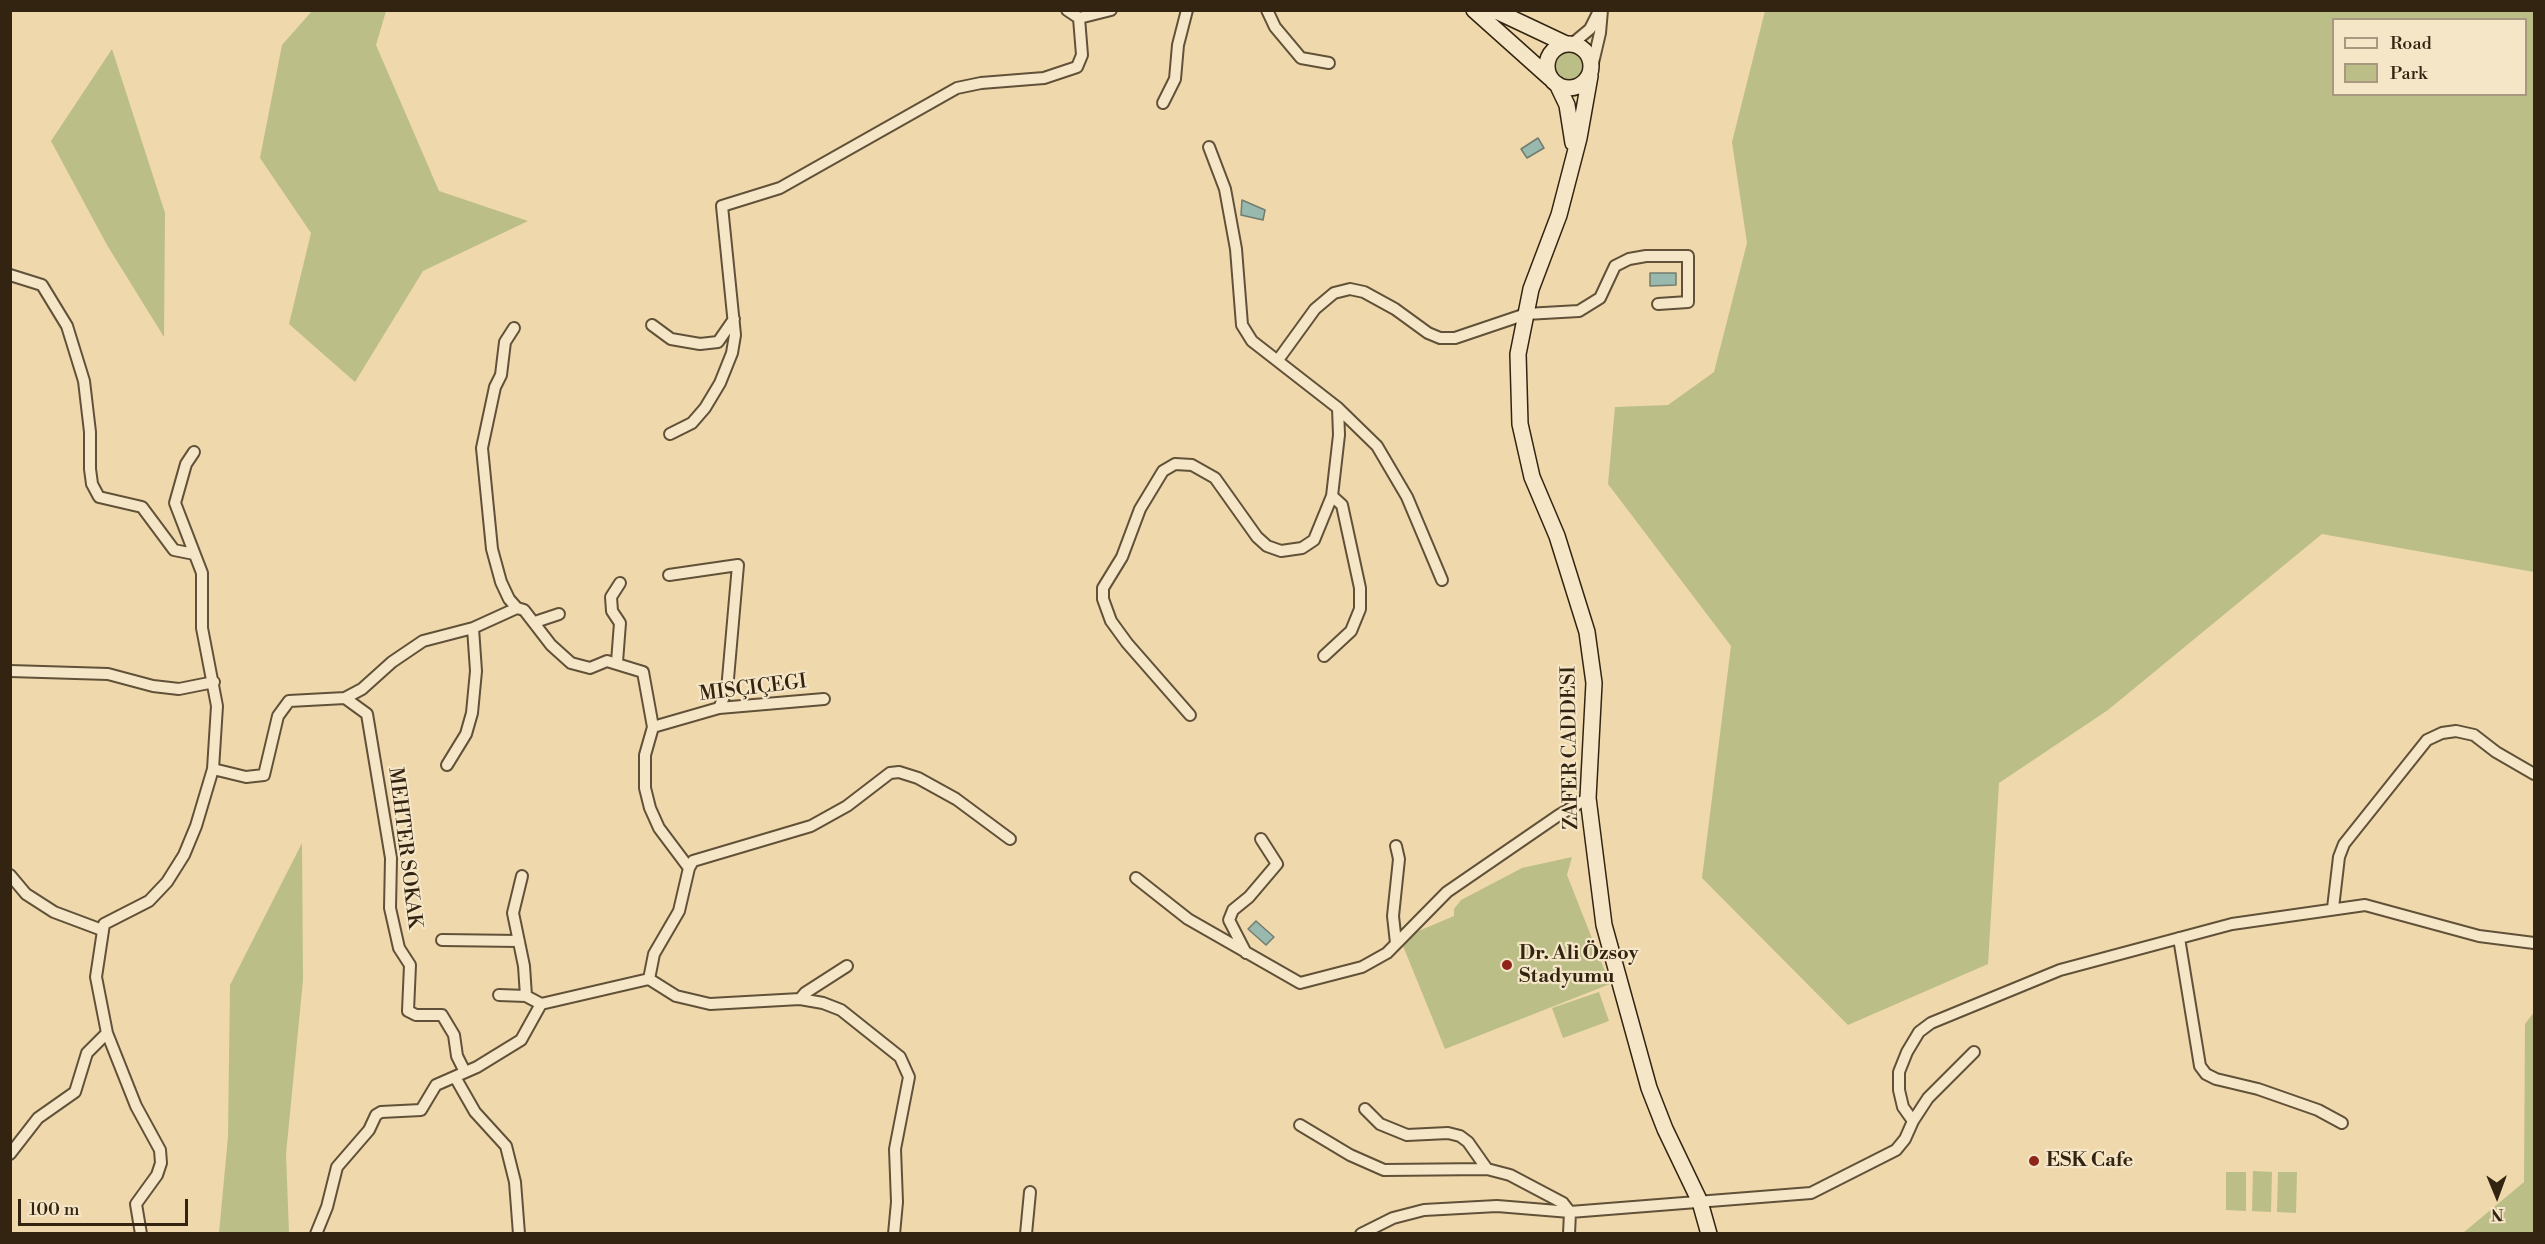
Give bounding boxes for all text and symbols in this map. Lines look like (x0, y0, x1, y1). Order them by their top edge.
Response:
legend (2332, 18, 2527, 96)
text: Road (2390, 32, 2432, 55)
text: Park (2390, 62, 2427, 85)
street label: ZAFER CADDESI (1558, 666, 1584, 830)
street label: MISÇIÇEGI (698, 671, 808, 707)
street label: MEHTER SOKAK (382, 766, 426, 930)
place label: Dr. Ali Özsoy Stadyumu (1519, 942, 1638, 989)
marker: Dr. Ali Özsoy Stadyumu (1500, 958, 1514, 972)
place label: ESK Cafe (2046, 1149, 2133, 1173)
marker: ESK Cafe (2027, 1154, 2041, 1168)
north arrow (2467, 1166, 2527, 1226)
scale bar (21, 1187, 190, 1225)
text: 100 m (29, 1198, 80, 1221)
text: N (2491, 1204, 2504, 1224)

